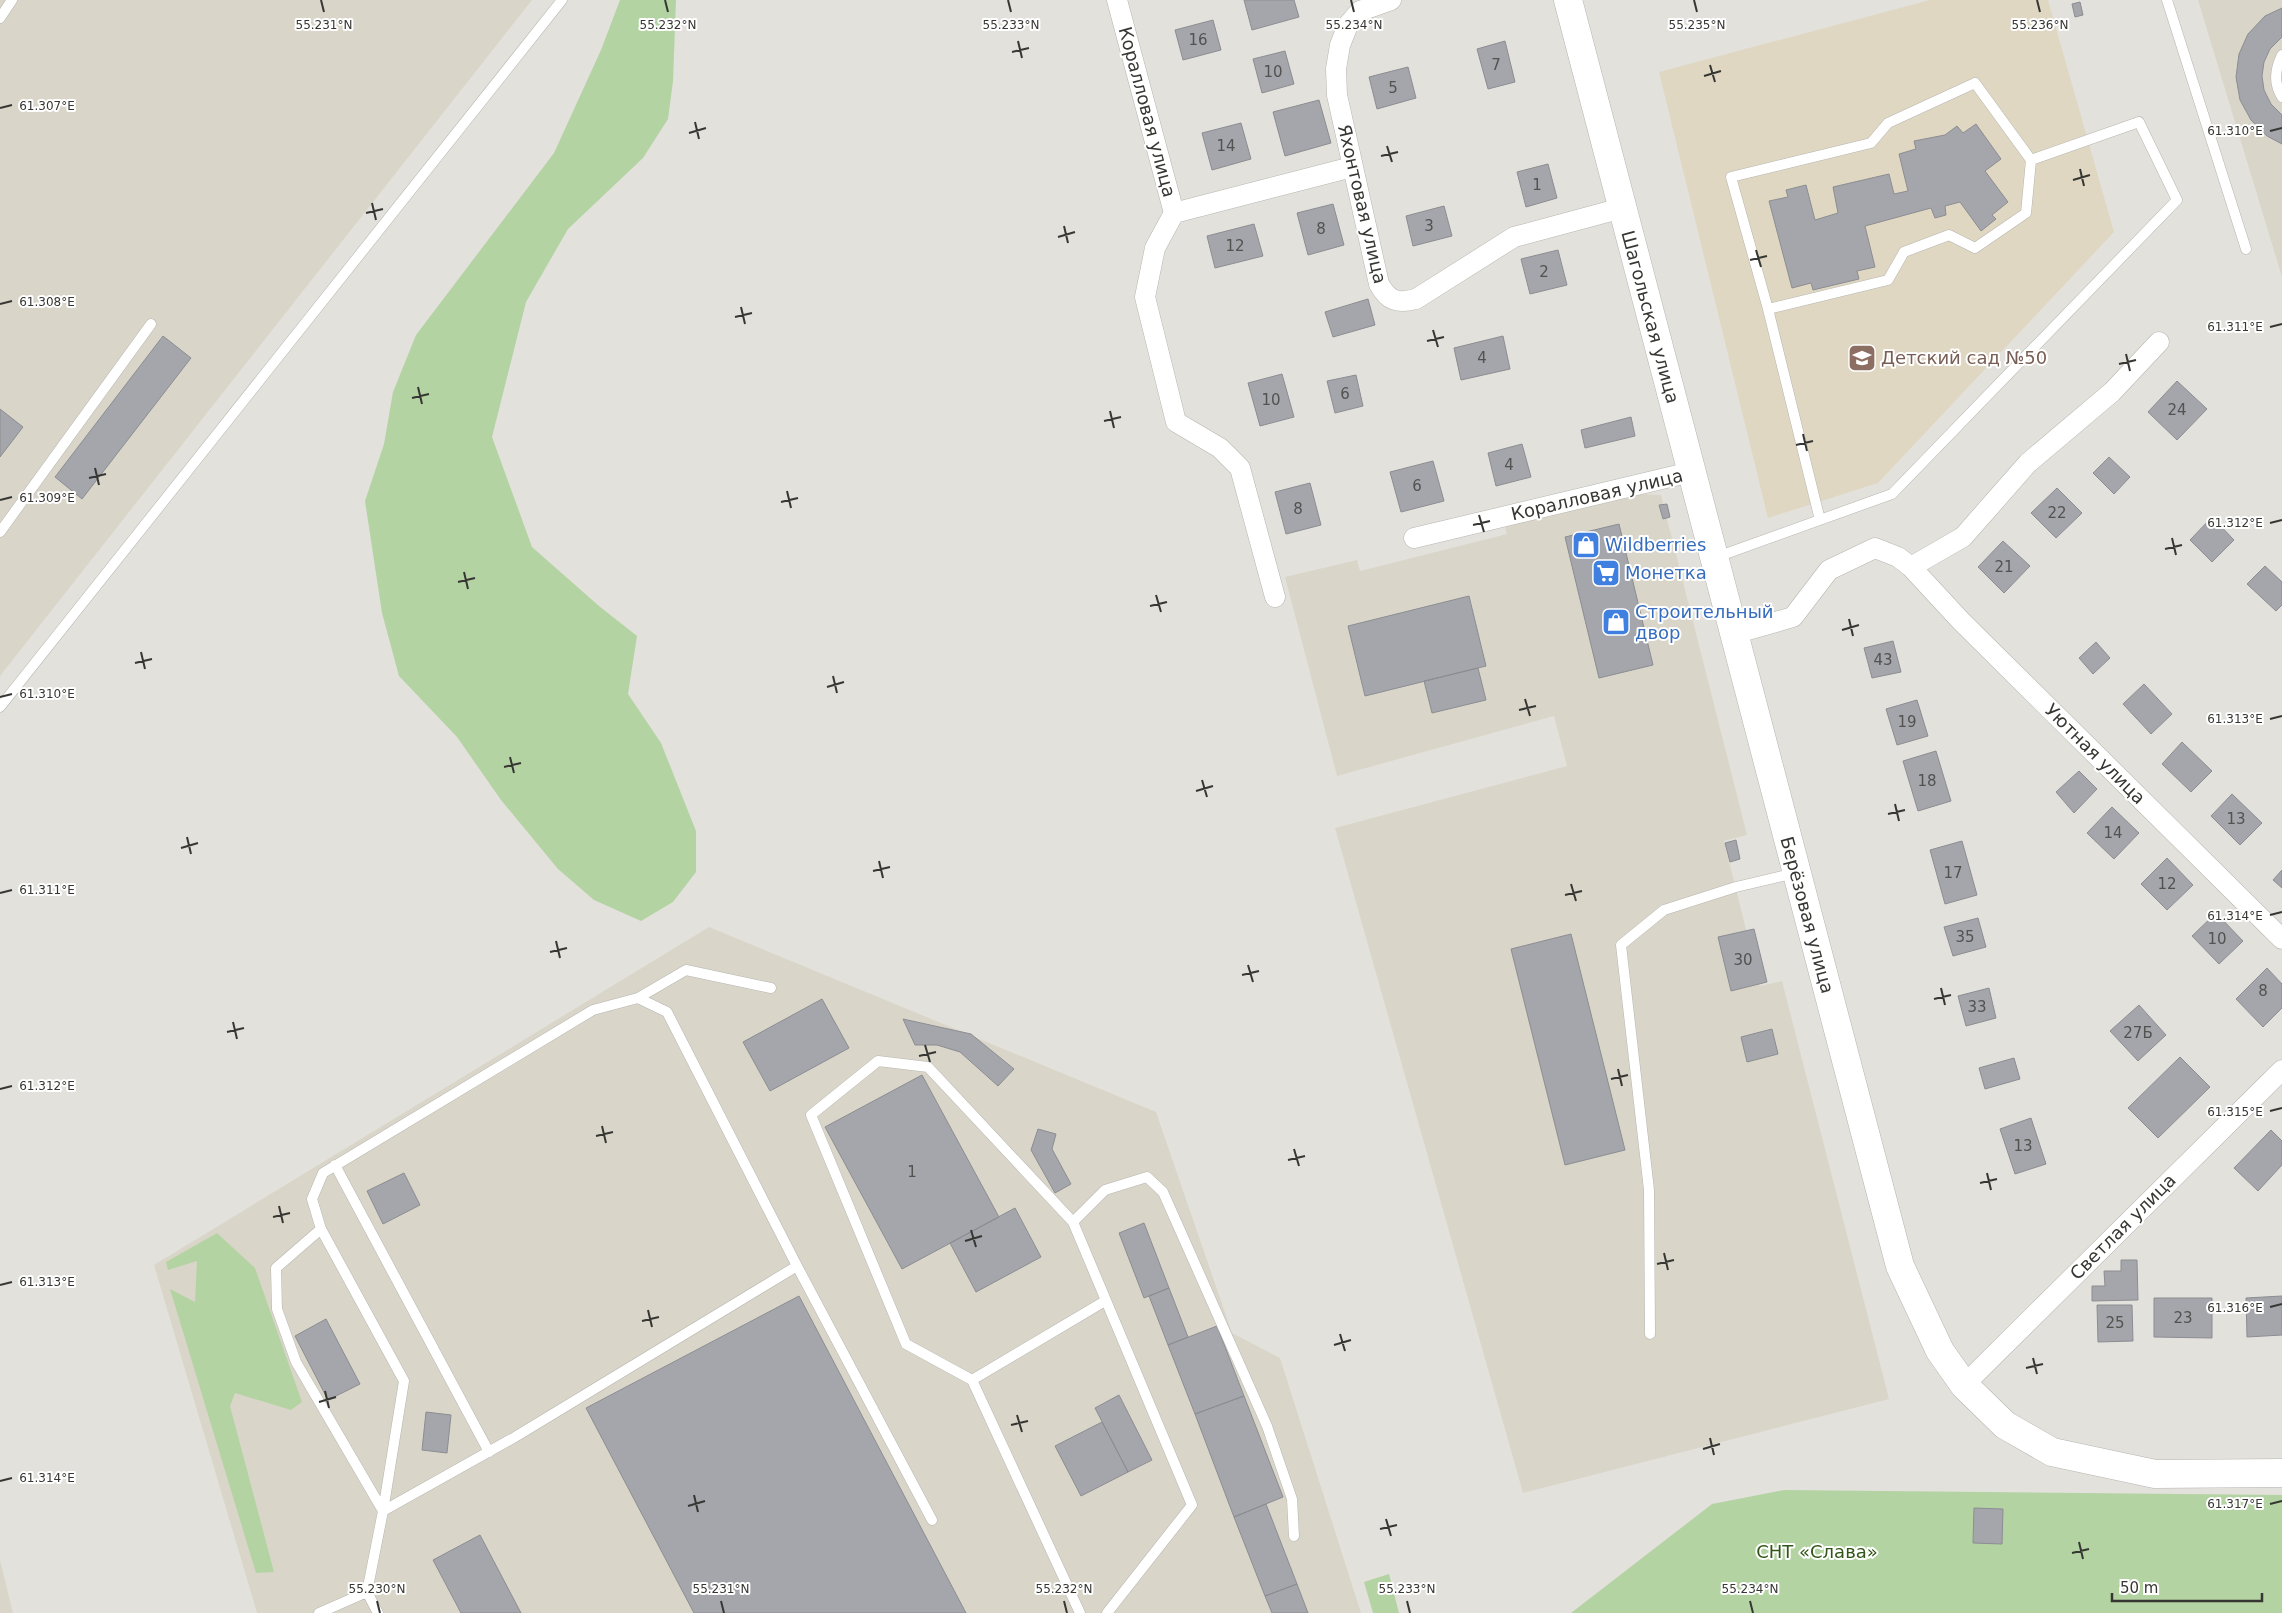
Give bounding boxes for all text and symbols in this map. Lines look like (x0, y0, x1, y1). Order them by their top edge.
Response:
text: 55.231°N (296, 18, 352, 32)
text: 55.232°N (640, 18, 696, 32)
text: 55.233°N (983, 18, 1039, 32)
text: 55.234°N (1326, 18, 1382, 32)
text: 55.235°N (1669, 18, 1725, 32)
text: 55.236°N (2012, 18, 2068, 32)
street label: Коралловая улица (1115, 24, 1180, 199)
house number: 16 (1188, 31, 1208, 49)
house number: 7 (1491, 56, 1501, 74)
house number: 10 (1263, 63, 1283, 81)
house number: 5 (1388, 79, 1398, 97)
text: 61.307°E (19, 99, 75, 113)
street label: Яхонтовая улица (1334, 122, 1391, 286)
text: 61.310°E (2207, 124, 2263, 138)
house number: 14 (1216, 137, 1236, 155)
house number: 1 (1532, 176, 1542, 194)
house number: 3 (1424, 217, 1434, 235)
house number: 8 (1316, 220, 1326, 238)
street label: Шагольская улица (1617, 228, 1684, 406)
house number: 12 (1225, 237, 1245, 255)
house number: 2 (1539, 263, 1549, 281)
text: 61.308°E (19, 295, 75, 309)
text: 61.311°E (2207, 320, 2263, 334)
school or university icon: Детский сад №50 (1847, 343, 1877, 373)
place label: Детский сад №50 (1881, 347, 2047, 368)
house number: 4 (1477, 349, 1487, 367)
house number: 6 (1340, 385, 1350, 403)
house number: 10 (1261, 391, 1281, 409)
house number: 24 (2167, 401, 2187, 419)
house number: 4 (1504, 456, 1514, 474)
street label: Коралловая улица (1509, 465, 1685, 524)
house number: 6 (1412, 477, 1422, 495)
text: 61.309°E (19, 491, 75, 505)
house number: 8 (1293, 500, 1303, 518)
house number: 22 (2047, 504, 2067, 522)
text: 61.312°E (2207, 516, 2263, 530)
shop icon: Wildberries (1571, 530, 1601, 560)
place label: Wildberries (1605, 534, 1706, 555)
supermarket icon: Монетка (1591, 558, 1621, 588)
house number: 21 (1994, 558, 2014, 576)
place label: Монетка (1625, 562, 1707, 583)
place label: Строительный двор (1635, 601, 1774, 643)
shop icon: Строительный двор (1601, 607, 1631, 637)
house number: 43 (1873, 651, 1893, 669)
text: 61.310°E (19, 687, 75, 701)
street label: Уютная улица (2041, 699, 2150, 808)
text: 61.313°E (2207, 712, 2263, 726)
house number: 19 (1897, 713, 1917, 731)
house number: 18 (1917, 772, 1937, 790)
house number: 13 (2226, 810, 2246, 828)
house number: 14 (2103, 824, 2123, 842)
street label: Берёзовая улица (1776, 834, 1839, 996)
house number: 17 (1943, 864, 1963, 882)
house number: 12 (2157, 875, 2177, 893)
text: 61.311°E (19, 883, 75, 897)
text: 61.314°E (2207, 909, 2263, 923)
house number: 35 (1955, 928, 1975, 946)
house number: 10 (2207, 930, 2227, 948)
house number: 30 (1733, 951, 1753, 969)
house number: 8 (2258, 982, 2268, 1000)
house number: 33 (1967, 998, 1987, 1016)
house number: 27Б (2123, 1024, 2153, 1042)
text: 61.312°E (19, 1079, 75, 1093)
text: 61.315°E (2207, 1105, 2263, 1119)
house number: 13 (2013, 1137, 2033, 1155)
house number: 1 (907, 1163, 917, 1181)
street label: Светлая улица (2065, 1169, 2180, 1284)
text: 61.313°E (19, 1275, 75, 1289)
text: 61.316°E (2207, 1301, 2263, 1315)
house number: 23 (2173, 1309, 2193, 1327)
house number: 25 (2105, 1314, 2125, 1332)
text: 61.314°E (19, 1471, 75, 1485)
text: 61.317°E (2207, 1497, 2263, 1511)
park label: СНТ «Слава» (1756, 1541, 1878, 1562)
scale bar (2112, 1570, 2262, 1602)
text: 50 m (2120, 1579, 2158, 1597)
text: 55.230°N (349, 1582, 405, 1596)
text: 55.231°N (693, 1582, 749, 1596)
text: 55.232°N (1036, 1582, 1092, 1596)
text: 55.233°N (1379, 1582, 1435, 1596)
text: 55.234°N (1722, 1582, 1778, 1596)

